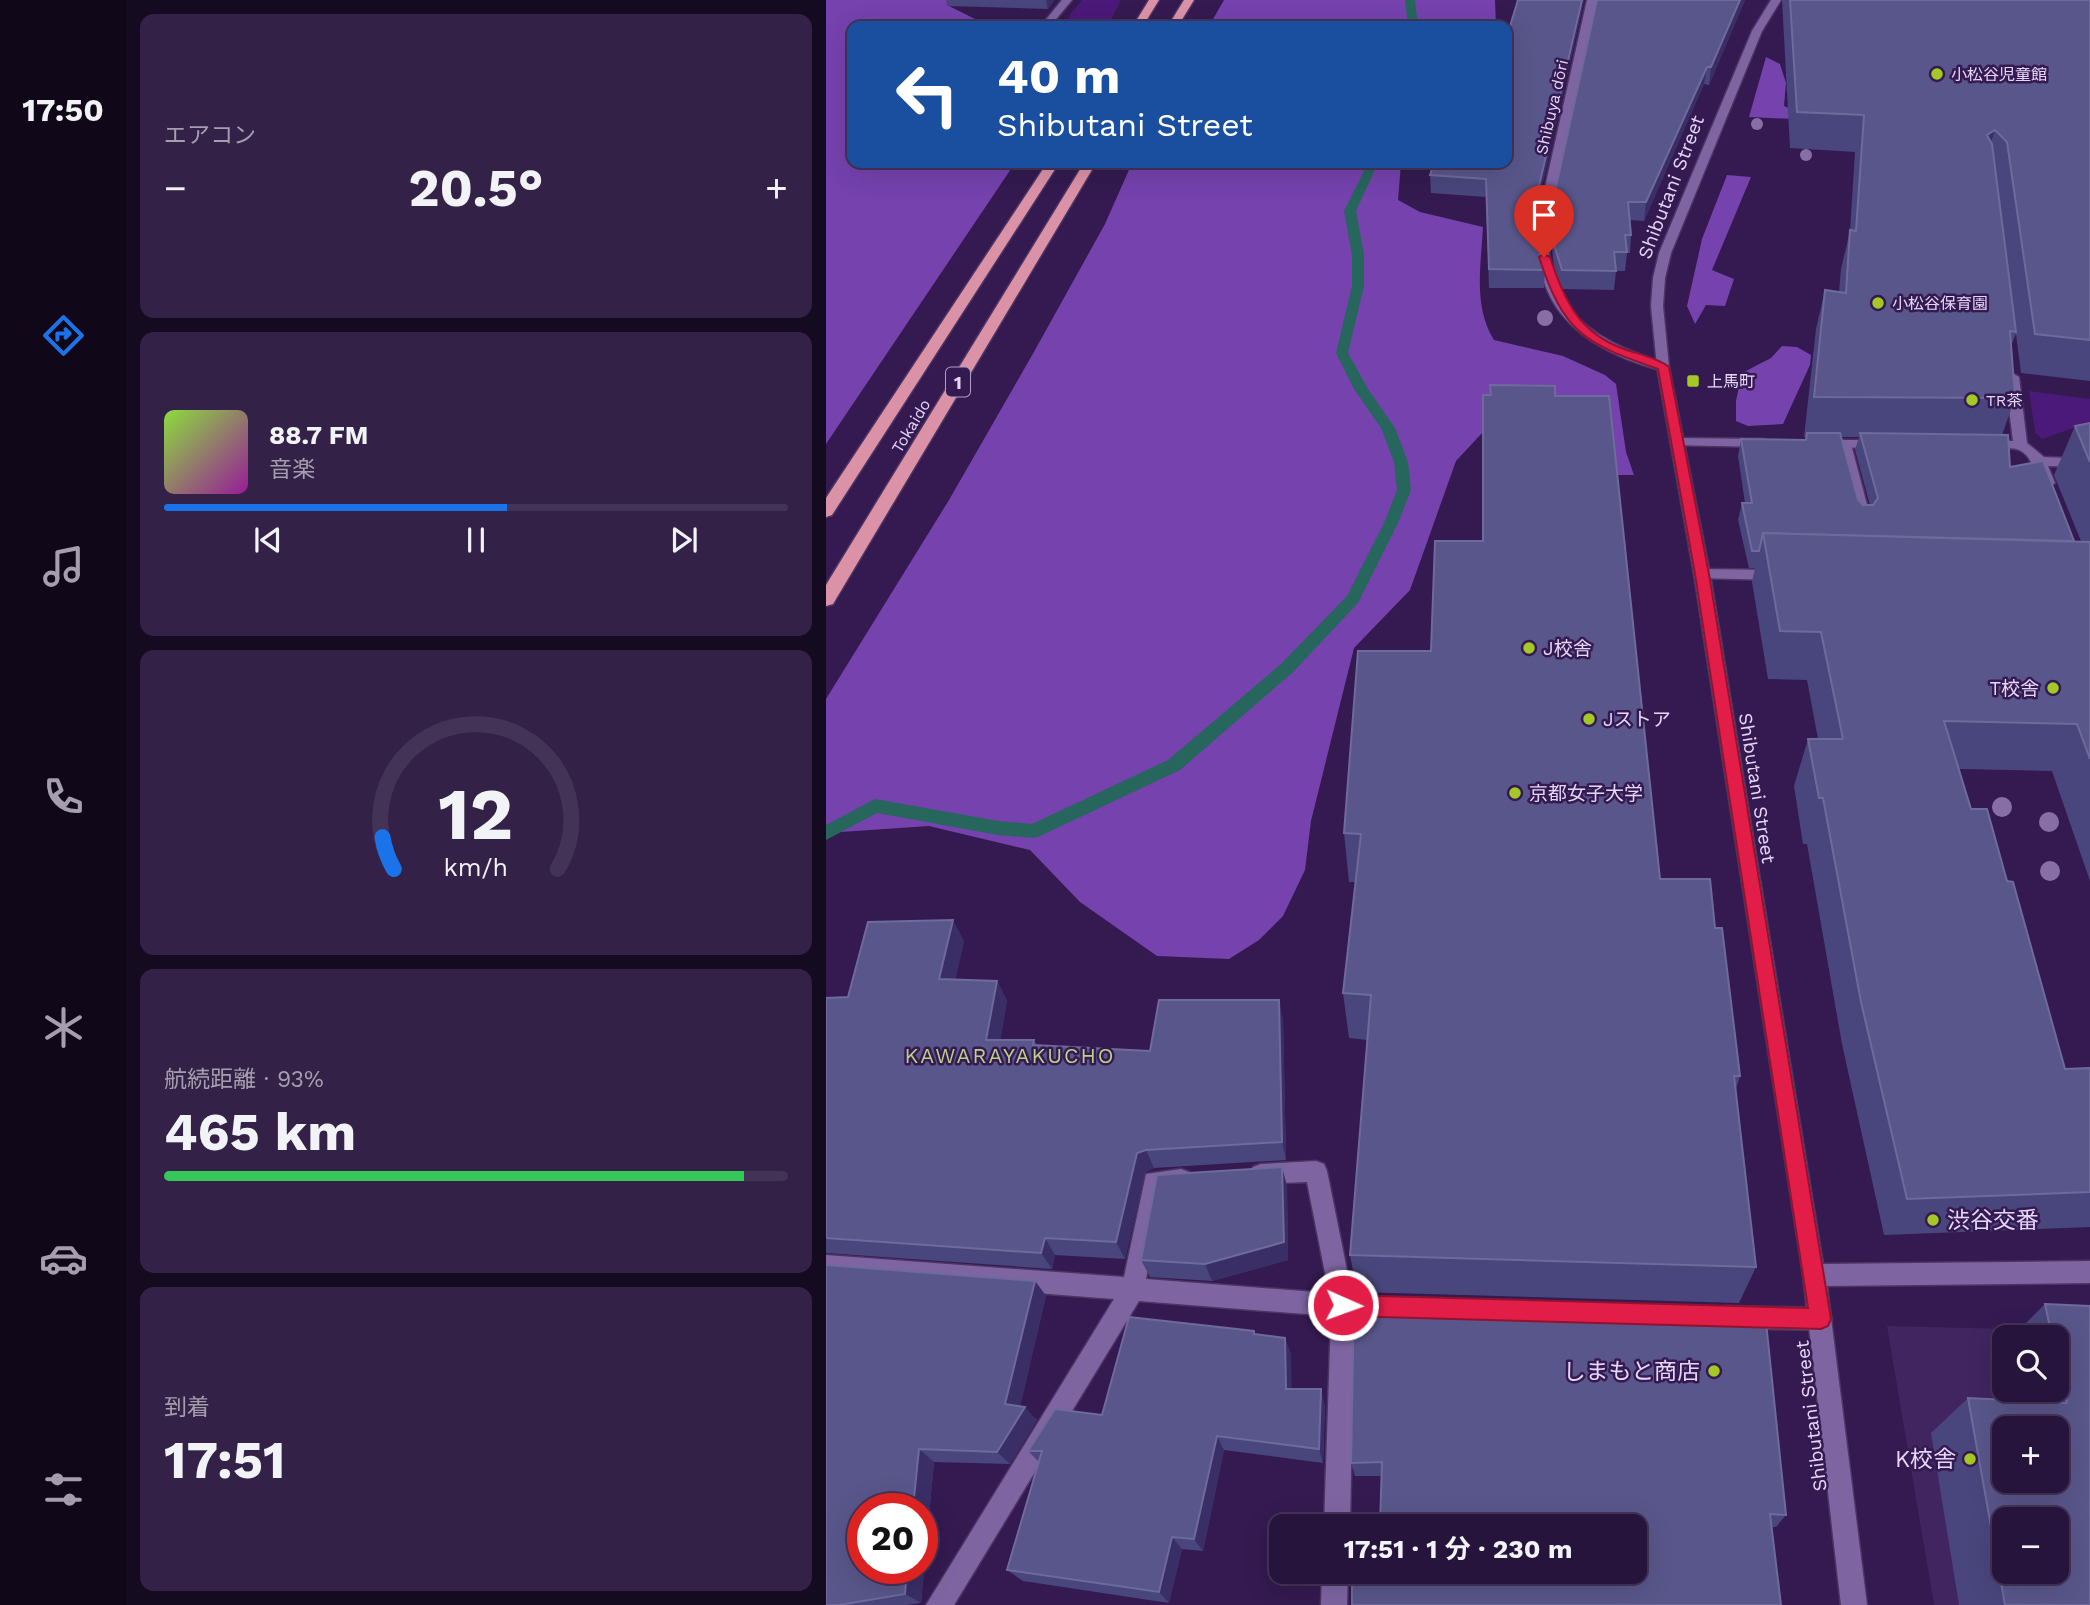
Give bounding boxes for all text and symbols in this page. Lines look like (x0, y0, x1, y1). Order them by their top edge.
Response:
text: 40 m (997, 47, 1120, 105)
icon: left (882, 49, 973, 140)
street label: Shibuya dōri (1532, 58, 1572, 156)
place label: 小松谷児童館 (1951, 65, 2047, 84)
marker: 小松谷児童館 (1929, 66, 1945, 82)
text: 17:50 (22, 91, 104, 129)
text: Shibutani Street (997, 106, 1253, 144)
street label: Shibutani Street (1633, 112, 1709, 262)
text: エアコン (164, 122, 256, 149)
text: 20.5° (408, 158, 544, 219)
text: − (164, 166, 187, 210)
text: + (765, 166, 788, 210)
pin (1514, 185, 1574, 257)
icon: arrive (1525, 196, 1563, 234)
place label: 小松谷保育園 (1892, 294, 1988, 313)
marker: 小松谷保育園 (1870, 295, 1886, 311)
icon: directions (39, 311, 88, 360)
road number: 1 (946, 368, 970, 396)
place label: 上馬町 (1707, 372, 1755, 391)
marker: 上馬町 (1685, 373, 1701, 389)
place label: TR茶 (1986, 391, 2022, 410)
marker: TR茶 (1964, 392, 1980, 408)
street label: Tokaido (888, 396, 934, 456)
text: 88.7 FM (269, 420, 368, 450)
text: 音楽 (269, 456, 315, 483)
icon: previous (249, 521, 287, 559)
icon: pause (457, 521, 495, 559)
icon: next (665, 521, 703, 559)
icon: music (39, 542, 88, 591)
place label: J校舎 (1543, 637, 1592, 660)
marker: J校舎 (1521, 640, 1537, 656)
place label: T校舎 (1990, 677, 2039, 700)
marker: T校舎 (2045, 680, 2061, 696)
place label: Jストア (1603, 708, 1671, 731)
marker: Jストア (1581, 711, 1597, 727)
street label: Shibutani Street (1734, 711, 1780, 865)
text: 12 (439, 771, 513, 857)
icon: phone (39, 772, 88, 821)
place label: 京都女子大学 (1529, 782, 1643, 805)
marker: 京都女子大学 (1507, 785, 1523, 801)
text: km/h (444, 852, 508, 881)
icon: climate (39, 1003, 88, 1052)
district label: KAWARAYAKUCHO (904, 1043, 1116, 1068)
text: 航続距離 · 93% (164, 1066, 324, 1093)
text: 465 km (164, 1102, 356, 1163)
place label: 渋谷交番 (1947, 1207, 2039, 1234)
marker: 渋谷交番 (1925, 1212, 1941, 1228)
icon: car (39, 1234, 88, 1283)
position arrow (1306, 1268, 1380, 1342)
map controls (1992, 1325, 2069, 1584)
button: search (1992, 1325, 2069, 1402)
street label: Shibutani Street (1790, 1339, 1832, 1493)
place label: しまもと商店 (1562, 1358, 1700, 1385)
marker: しまもと商店 (1706, 1363, 1722, 1379)
text: 到着 (164, 1394, 210, 1421)
button: + (1992, 1416, 2069, 1493)
text: 17:51 (164, 1430, 286, 1491)
place label: K校舎 (1895, 1446, 1956, 1473)
marker: K校舎 (1962, 1451, 1978, 1467)
icon: filters (39, 1465, 88, 1514)
speed limit sign: 20 (847, 1493, 938, 1584)
button: − (1992, 1507, 2069, 1584)
text: 17:51 · 1 分 · 230 m (1344, 1534, 1572, 1564)

